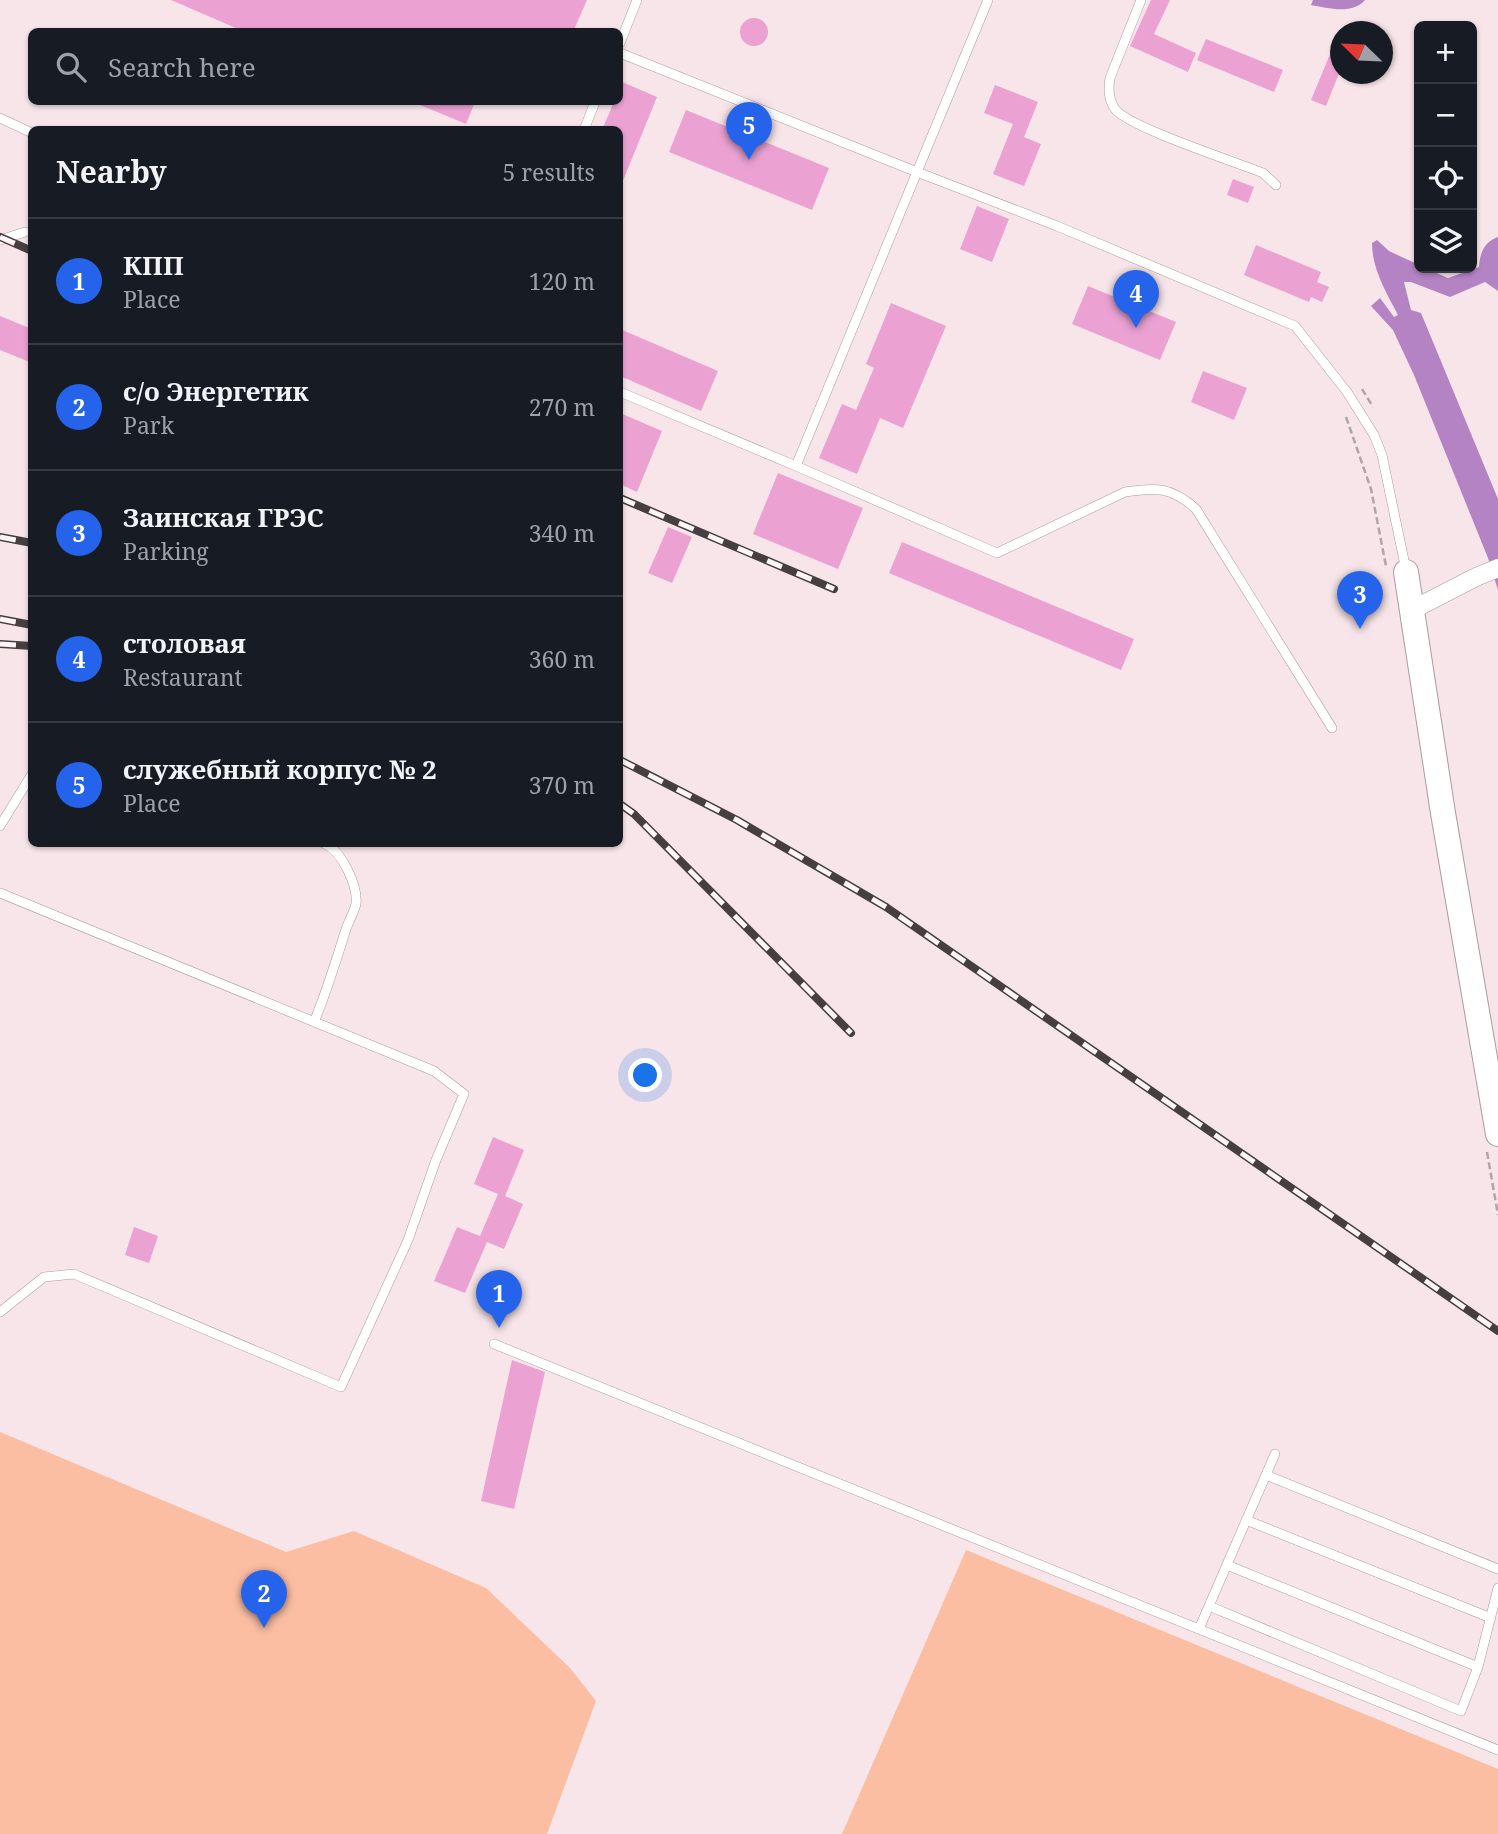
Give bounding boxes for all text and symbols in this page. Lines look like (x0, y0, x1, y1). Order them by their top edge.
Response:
north arrow (1330, 21, 1393, 84)
map controls (1414, 21, 1477, 273)
button: + (1414, 21, 1477, 84)
search box (28, 28, 623, 105)
icon: search (52, 48, 90, 86)
text: Search here (108, 49, 256, 85)
button: − (1414, 84, 1477, 147)
pin: 5 (726, 102, 772, 160)
button: locate (1414, 147, 1477, 210)
text: Nearby (56, 151, 167, 192)
text: 5 results (502, 156, 595, 188)
button: layers (1414, 210, 1477, 273)
text: КПП (123, 247, 184, 283)
text: 1 (73, 265, 86, 297)
text: 120 m (529, 265, 595, 297)
pin: 4 (1113, 270, 1159, 328)
text: Place (123, 283, 181, 315)
text: с/о Энергетик (123, 373, 309, 409)
text: 2 (73, 391, 86, 423)
text: 270 m (529, 391, 595, 423)
text: Park (123, 409, 174, 441)
text: Заинская ГРЭС (123, 499, 324, 535)
text: 3 (73, 517, 86, 549)
text: 340 m (529, 517, 595, 549)
text: Parking (123, 535, 209, 567)
pin: 3 (1337, 571, 1383, 629)
text: столовая (123, 625, 246, 661)
text: 4 (73, 643, 86, 675)
text: 360 m (529, 643, 595, 675)
text: Restaurant (123, 661, 243, 693)
text: служебный корпус № 2 (123, 751, 437, 787)
text: 5 (73, 769, 86, 801)
text: 370 m (529, 769, 595, 801)
text: Place (123, 787, 181, 819)
your location (628, 1058, 662, 1092)
pin: 1 (476, 1270, 522, 1328)
pin: 2 (241, 1570, 287, 1628)

